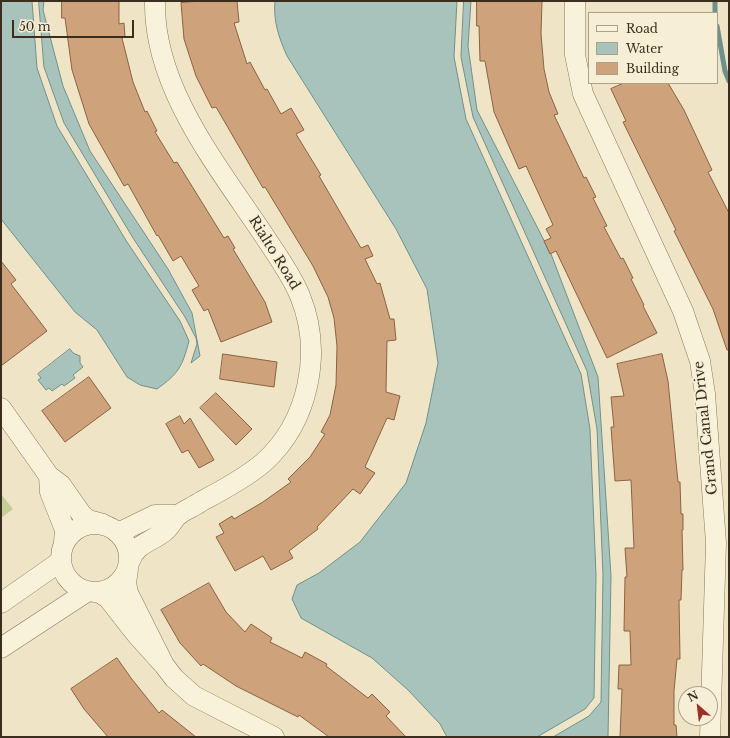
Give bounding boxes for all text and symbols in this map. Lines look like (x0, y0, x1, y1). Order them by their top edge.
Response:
scale bar (14, 12, 136, 38)
legend (588, 12, 718, 84)
text: 50 m (19, 19, 51, 34)
text: Road (626, 21, 658, 36)
text: Water (626, 41, 663, 56)
text: Building (626, 61, 679, 76)
street label: Rialto Road (245, 213, 303, 293)
street label: Grand Canal Drive (691, 360, 721, 496)
north arrow (678, 686, 718, 726)
text: N (685, 688, 701, 705)

